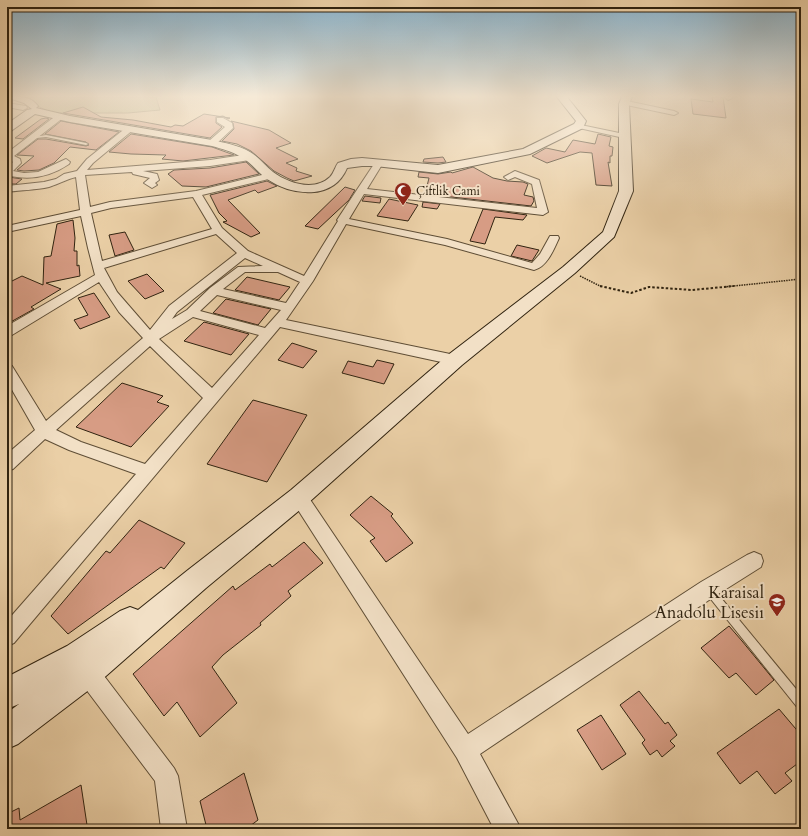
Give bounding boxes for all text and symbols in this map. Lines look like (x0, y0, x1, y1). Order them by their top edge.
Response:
mosque icon: Çiftlik Cami (393, 181, 413, 206)
place label: Çiftlik Cami (416, 183, 481, 199)
place label: Karaisal Anadolu Lisesiı (655, 581, 765, 624)
school or university icon: Karaisal Anadolu Lisesiı (767, 592, 787, 617)

